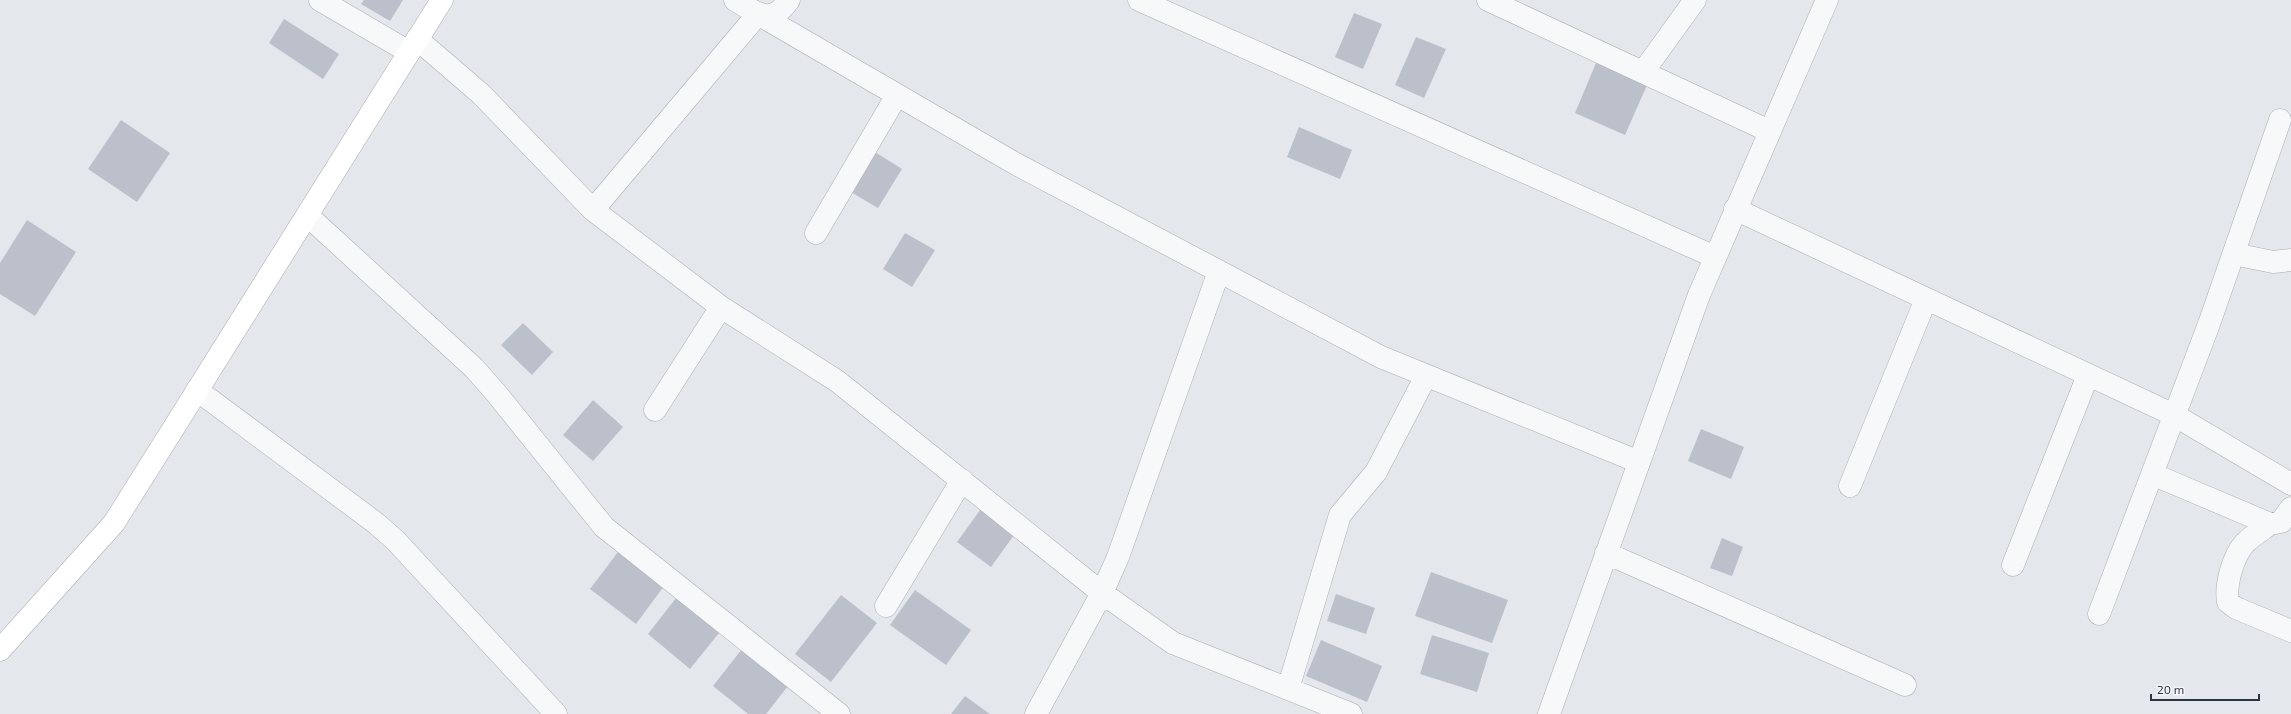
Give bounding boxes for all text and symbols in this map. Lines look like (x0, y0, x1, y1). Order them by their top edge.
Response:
scale bar (2151, 676, 2259, 702)
text: 20 m (2157, 682, 2184, 696)

